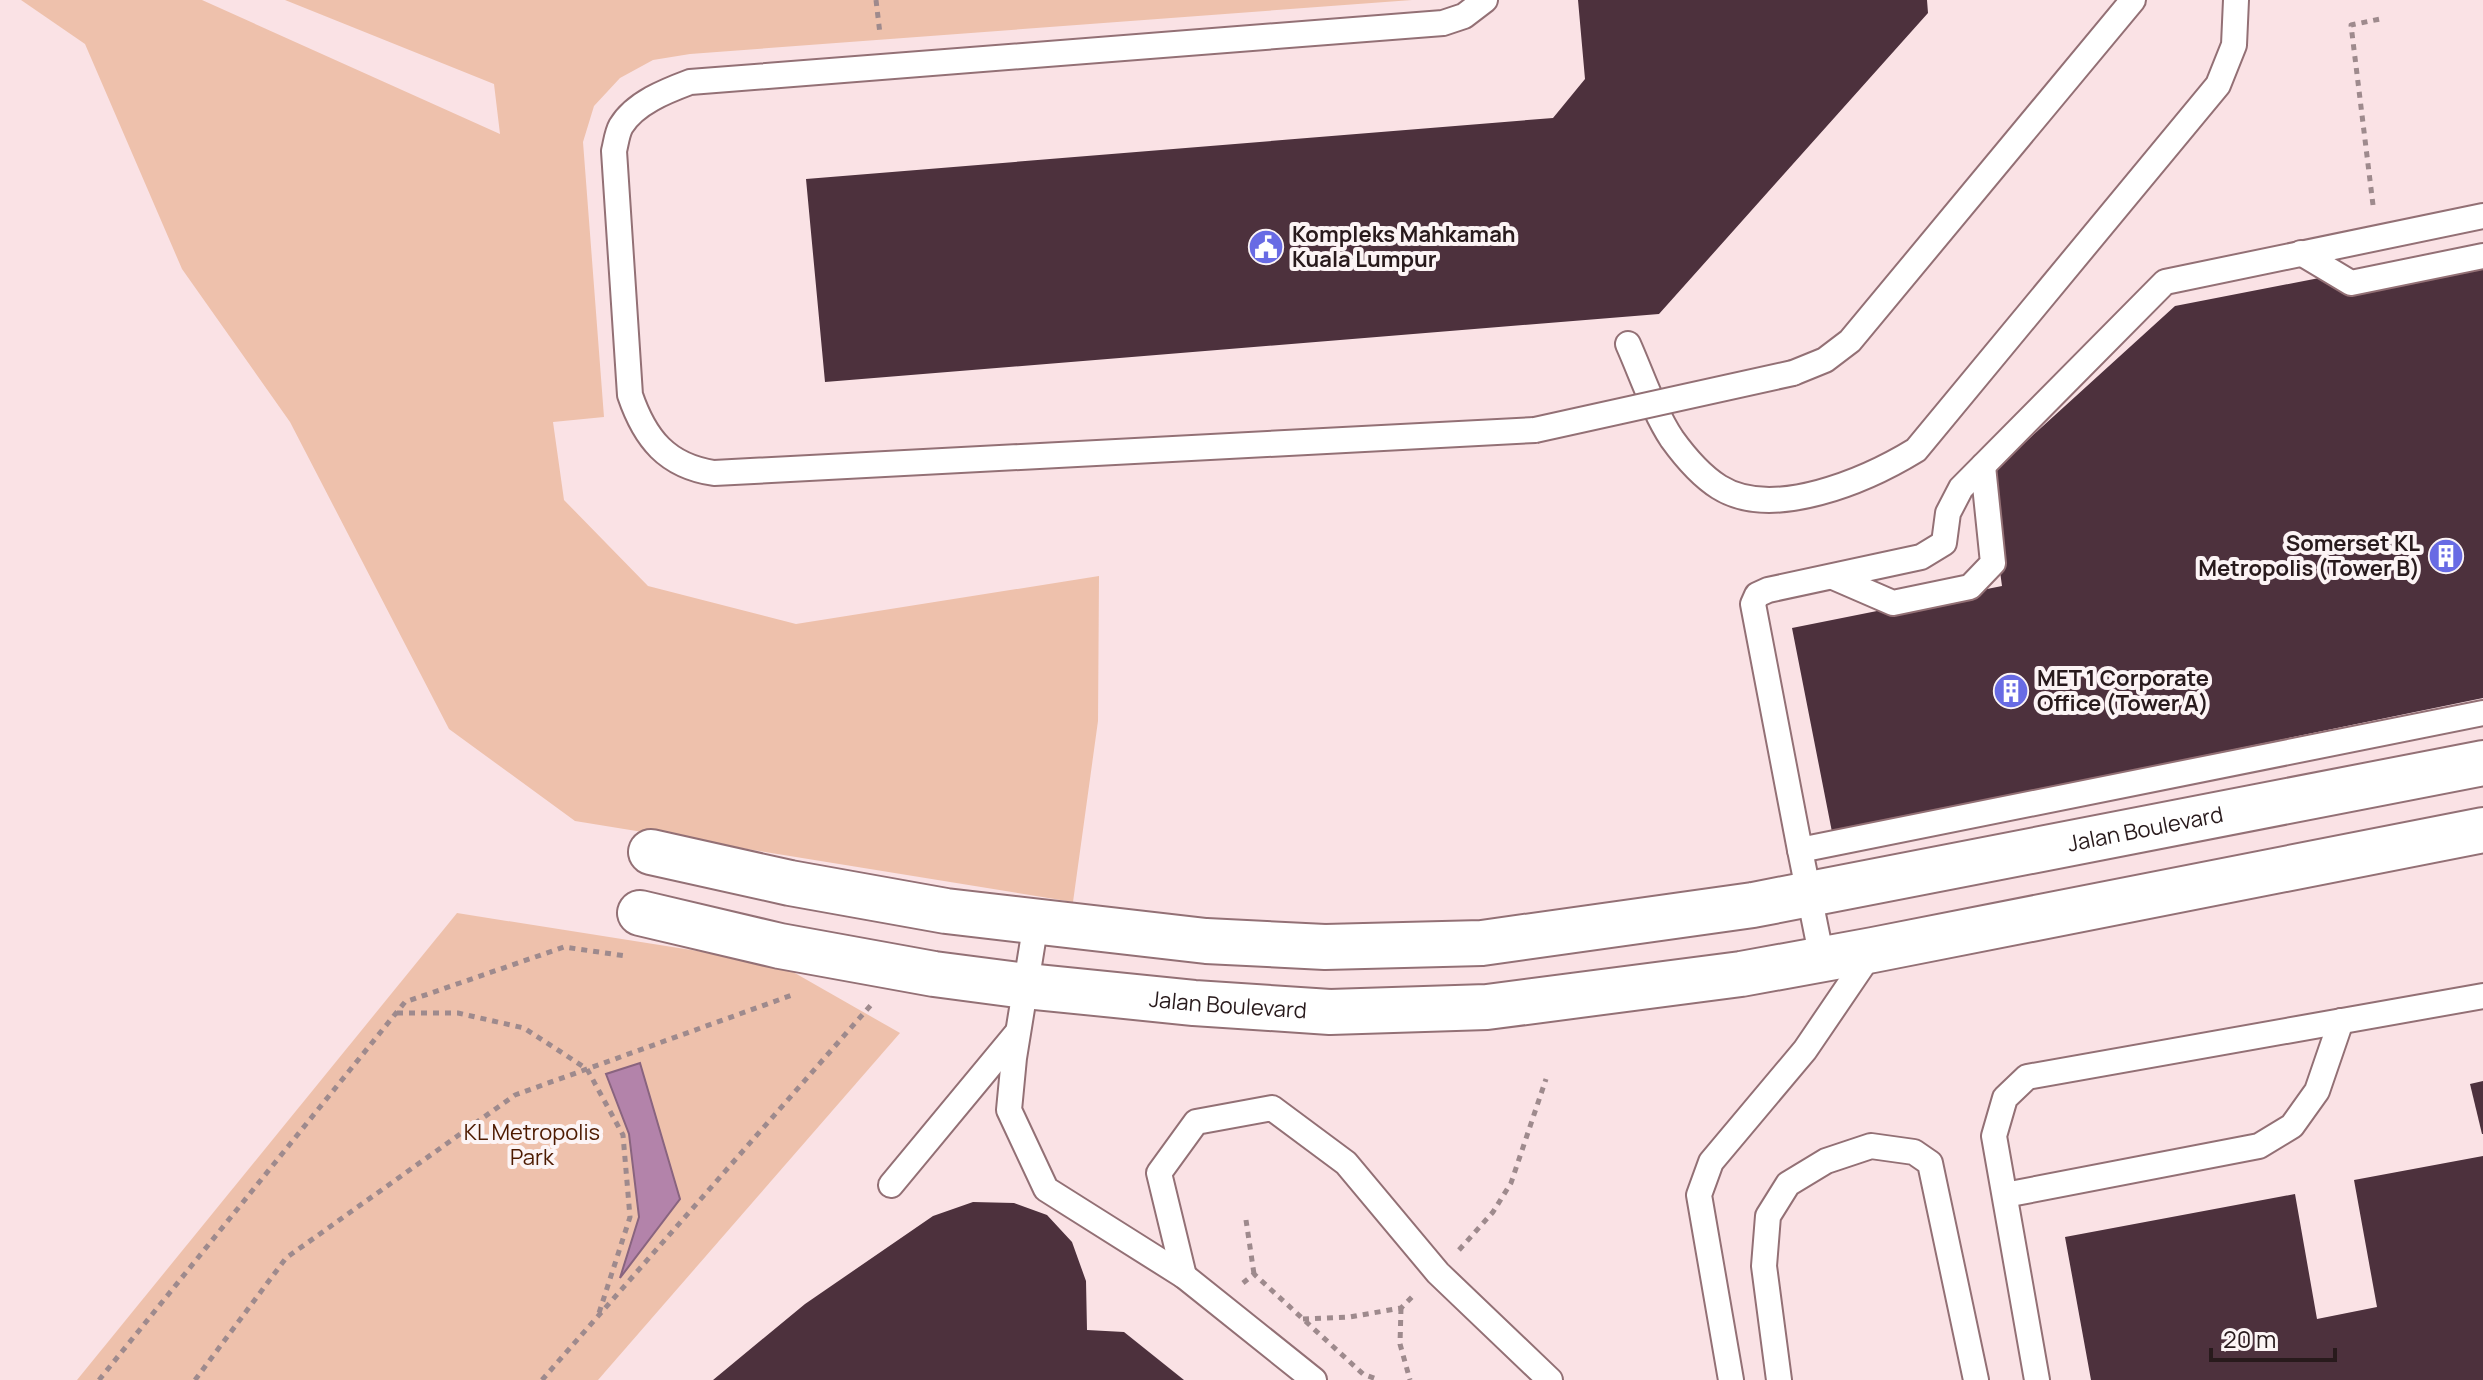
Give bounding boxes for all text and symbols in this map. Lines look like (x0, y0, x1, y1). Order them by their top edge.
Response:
place label: Kompleks Mahkamah Kuala Lumpur (1292, 219, 1516, 274)
public building icon: Kompleks Mahkamah Kuala Lumpur (1247, 228, 1285, 266)
place label: Somerset KL Metropolis (Tower B) (2198, 528, 2420, 583)
building icon: Somerset KL Metropolis (Tower B) (2427, 537, 2465, 575)
place label: MET 1 Corporate Office (Tower A) (2037, 663, 2209, 718)
building icon: MET 1 Corporate Office (Tower A) (1992, 672, 2030, 710)
street label: Jalan Boulevard (2065, 799, 2226, 859)
street label: Jalan Boulevard (1148, 984, 1308, 1025)
park label: KL Metropolis Park (464, 1117, 600, 1172)
scale bar (2211, 1312, 2335, 1362)
text: 20 m (2223, 1322, 2276, 1355)

